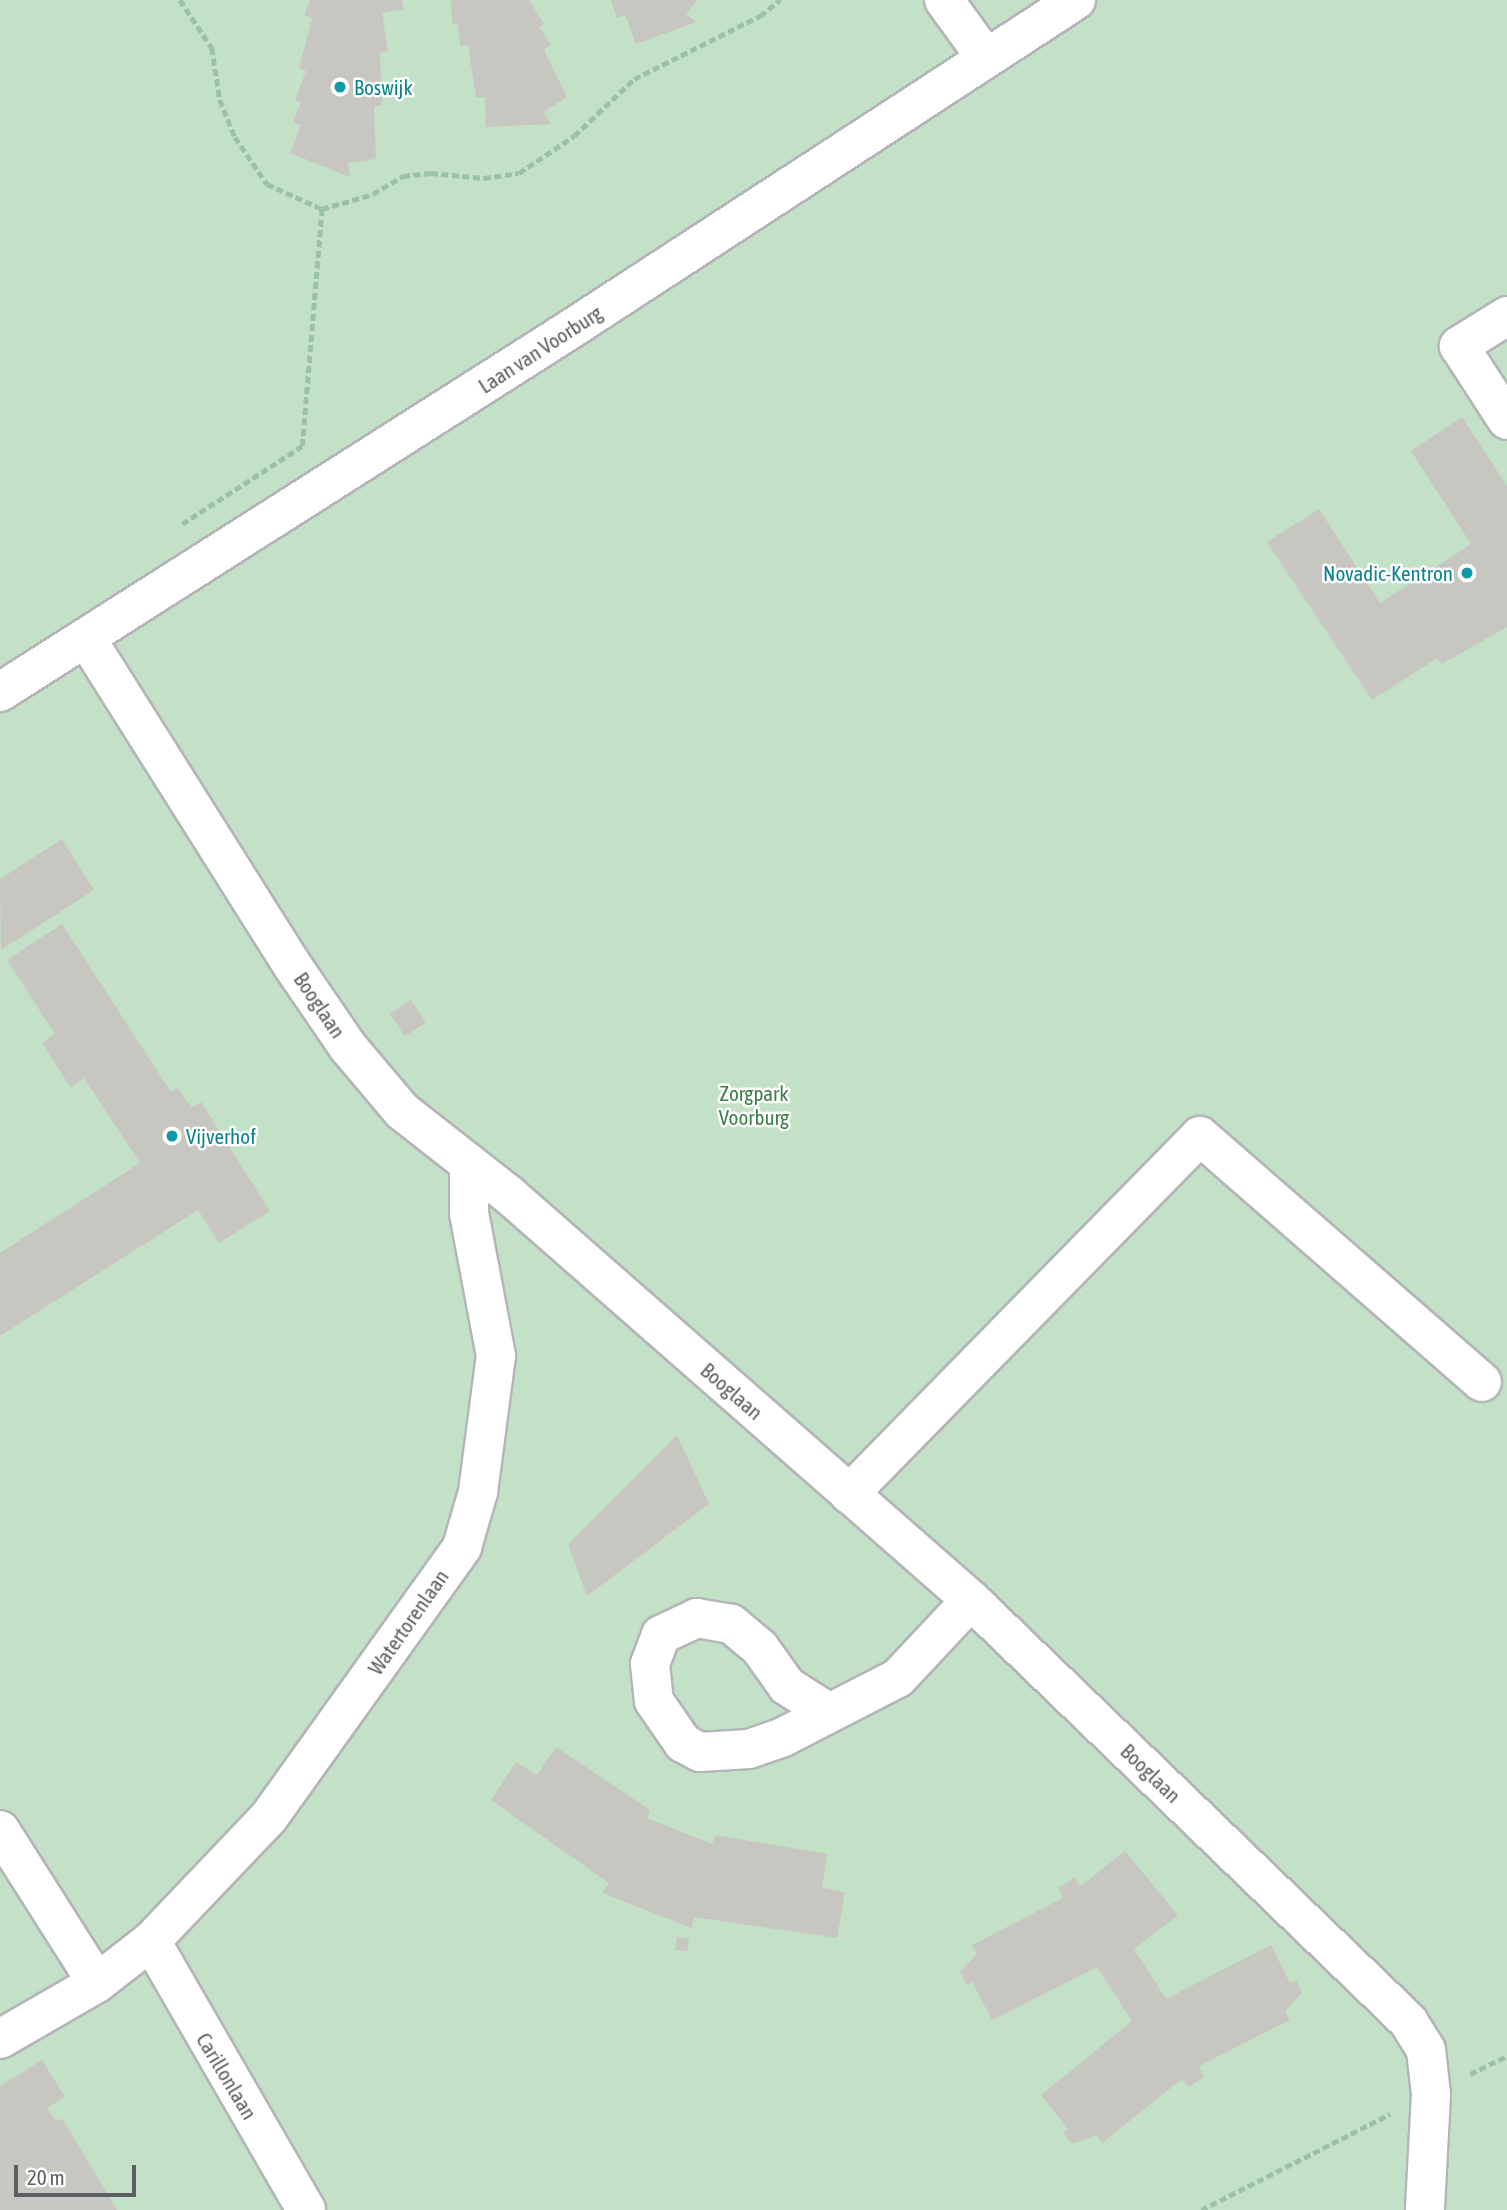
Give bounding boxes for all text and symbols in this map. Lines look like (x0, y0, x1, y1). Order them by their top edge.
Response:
place label: Boswijk (354, 74, 413, 100)
marker: Boswijk (332, 79, 348, 95)
street label: Laan van Voorburg (473, 300, 607, 398)
place label: Novadic-Kentron (1323, 560, 1453, 586)
marker: Novadic-Kentron (1459, 565, 1475, 581)
street label: Booglaan (289, 967, 351, 1043)
park label: Zorgpark Voorburg (719, 1080, 789, 1130)
place label: Vijverhof (186, 1123, 256, 1149)
marker: Vijverhof (164, 1128, 180, 1144)
street label: Booglaan (696, 1357, 768, 1425)
street label: Watertorenlaan (363, 1565, 453, 1679)
street label: Booglaan (1116, 1738, 1186, 1808)
street label: Carillonlaan (191, 2028, 263, 2124)
scale bar (18, 2150, 140, 2194)
text: 20 m (27, 2165, 65, 2189)

